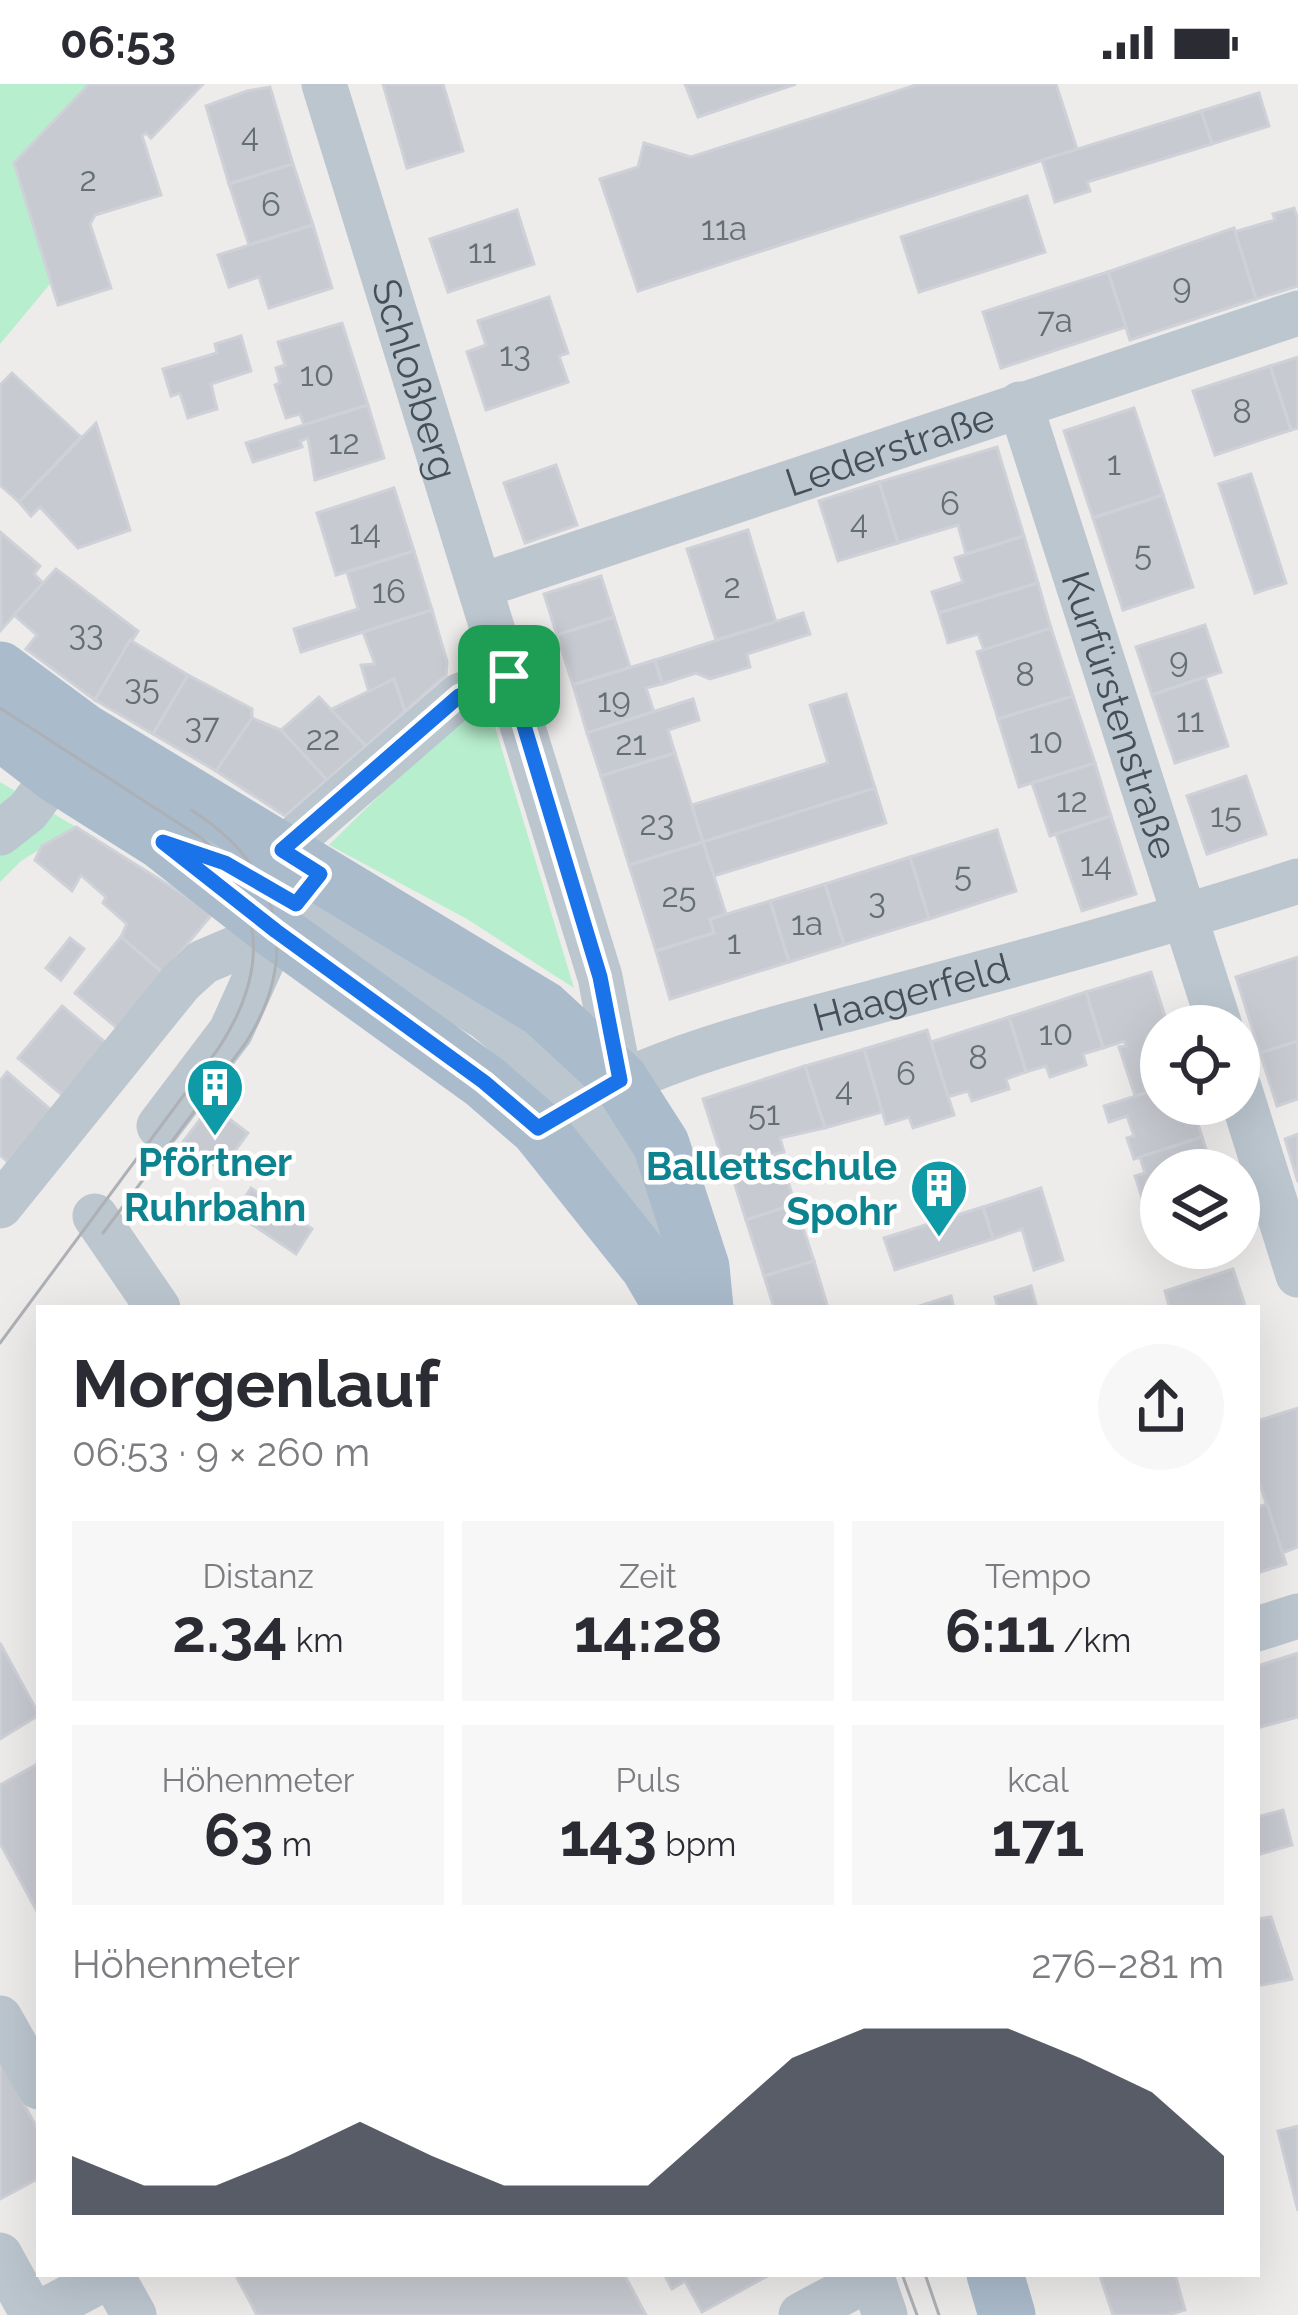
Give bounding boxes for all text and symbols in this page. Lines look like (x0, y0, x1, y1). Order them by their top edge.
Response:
text: 06:53 (60, 16, 176, 69)
house number: 4 (241, 116, 259, 155)
house number: 2 (79, 160, 97, 199)
house number: 6 (261, 185, 281, 224)
house number: 11a (701, 209, 747, 248)
house number: 11 (468, 232, 496, 271)
house number: 9 (1172, 267, 1192, 306)
street label: Schloßberg (363, 273, 468, 485)
house number: 7a (1037, 301, 1073, 340)
house number: 13 (499, 335, 531, 374)
house number: 10 (300, 355, 334, 394)
house number: 8 (1232, 392, 1252, 431)
street label: Lederstraße (779, 393, 1000, 505)
house number: 12 (328, 423, 360, 462)
house number: 1 (1107, 444, 1121, 483)
house number: 6 (940, 484, 960, 523)
house number: 4 (850, 503, 868, 542)
house number: 14 (349, 513, 381, 552)
house number: 5 (1134, 534, 1152, 573)
street label: Kurfürstenstraße (1052, 566, 1188, 865)
house number: 2 (723, 567, 741, 606)
house number: 16 (372, 572, 406, 611)
house number: 33 (68, 614, 104, 653)
pin (458, 625, 560, 727)
house number: 9 (1169, 641, 1189, 680)
icon: arrive (476, 643, 542, 709)
house number: 8 (1015, 655, 1035, 694)
house number: 35 (124, 668, 160, 707)
house number: 19 (597, 681, 631, 720)
house number: 11 (1176, 701, 1204, 740)
house number: 37 (184, 707, 220, 746)
house number: 22 (306, 719, 340, 758)
house number: 10 (1029, 722, 1063, 761)
house number: 21 (615, 724, 647, 763)
house number: 12 (1056, 781, 1088, 820)
house number: 15 (1210, 796, 1242, 835)
house number: 23 (640, 804, 674, 843)
house number: 14 (1080, 845, 1112, 884)
house number: 5 (954, 855, 972, 894)
house number: 25 (661, 876, 697, 915)
house number: 3 (868, 882, 886, 921)
house number: 1a (791, 904, 823, 943)
house number: 1 (727, 923, 741, 962)
street label: Haagerfeld (808, 944, 1015, 1041)
map controls (1140, 1005, 1260, 1269)
button: locate (1140, 1005, 1260, 1125)
house number: 10 (1039, 1014, 1073, 1053)
house number: 8 (968, 1038, 988, 1077)
house number: 6 (896, 1054, 916, 1093)
building icon: Pförtner Ruhrbahn (184, 1056, 246, 1138)
house number: 4 (835, 1070, 853, 1109)
house number: 51 (748, 1094, 780, 1133)
place label: Pförtner Ruhrbahn (124, 1139, 306, 1230)
place label: Ballettschule Spohr (646, 1143, 897, 1234)
button: layers (1140, 1149, 1260, 1269)
building icon: Ballettschule Spohr (908, 1157, 970, 1239)
button: share (1098, 1344, 1224, 1470)
text: Morgenlauf (72, 1345, 439, 1422)
text: 06:53 · 9 × 260 m (72, 1429, 370, 1475)
text: Distanz (202, 1557, 314, 1596)
text: Zeit (619, 1557, 677, 1596)
text: Tempo (985, 1557, 1091, 1596)
text: 2.34 (172, 1596, 287, 1666)
text: 14:28 (574, 1596, 722, 1666)
text: 6:11 (945, 1596, 1055, 1666)
text: km (287, 1621, 344, 1660)
text: /km (1055, 1621, 1131, 1660)
text: Höhenmeter (162, 1761, 354, 1800)
text: Puls (615, 1761, 681, 1800)
text: kcal (1007, 1761, 1069, 1800)
text: 63 (204, 1800, 273, 1870)
text: 143 (560, 1800, 657, 1870)
text: 171 (992, 1800, 1084, 1870)
text: m (273, 1825, 312, 1864)
text: bpm (657, 1825, 736, 1864)
text: Höhenmeter (72, 1941, 300, 1987)
text: 276–281 m (1031, 1941, 1224, 1987)

